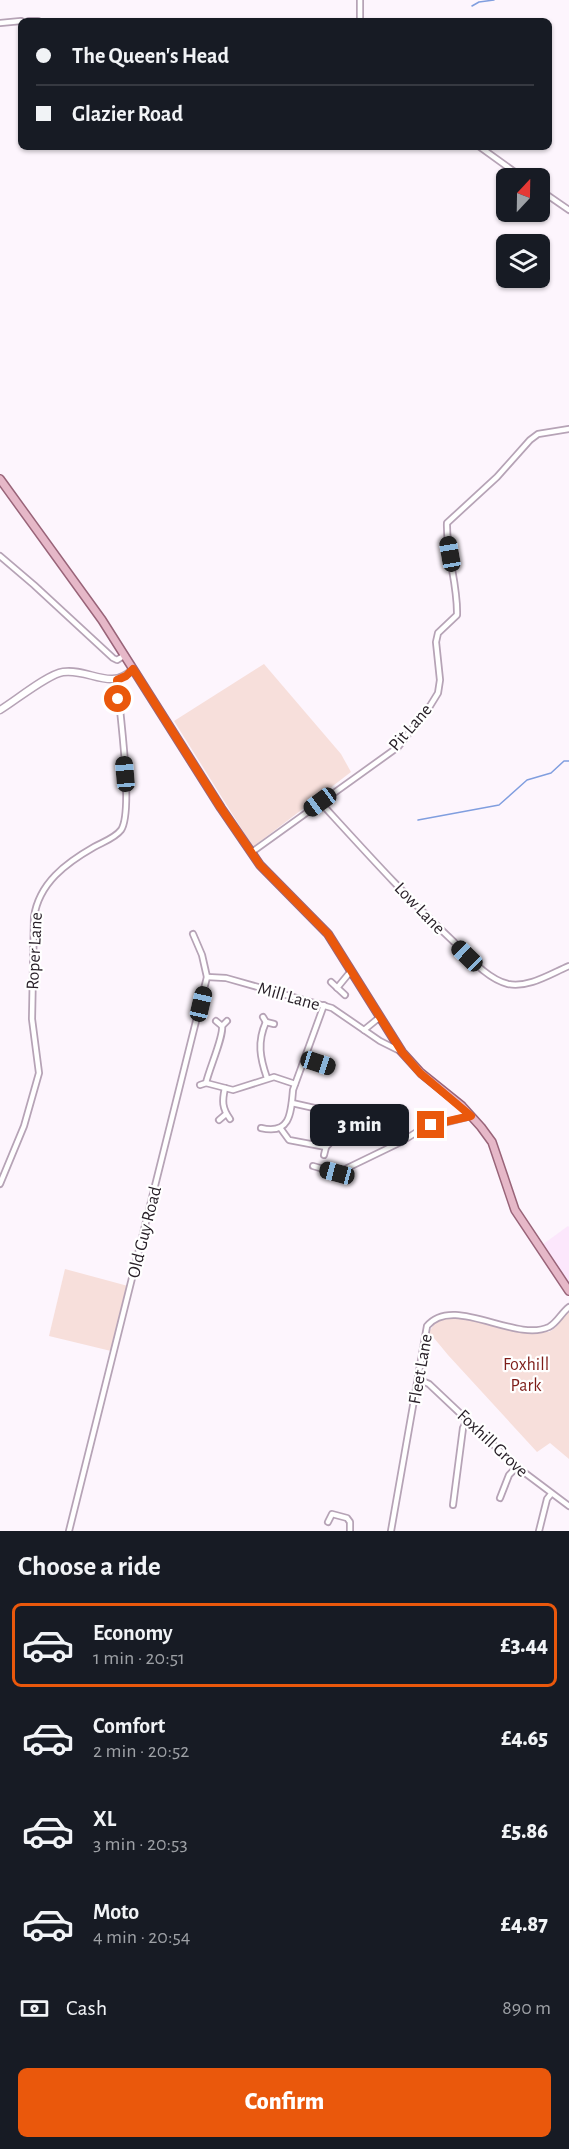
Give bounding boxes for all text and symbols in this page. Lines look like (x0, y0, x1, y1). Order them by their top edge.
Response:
text: The Queen's Head (72, 45, 229, 67)
text: Glazier Road (72, 103, 183, 125)
north arrow (496, 168, 550, 222)
map controls (496, 168, 550, 288)
button: layers (496, 234, 550, 288)
car (438, 535, 462, 573)
route start (104, 685, 131, 712)
street label: Pit Lane (386, 701, 436, 755)
car (114, 755, 136, 793)
car (300, 784, 340, 820)
street label: Low Lane (391, 879, 448, 938)
street label: Roper Lane (24, 912, 46, 990)
car (448, 937, 486, 975)
street label: Mill Lane (256, 980, 322, 1014)
car (188, 984, 214, 1024)
car (298, 1049, 338, 1077)
callout: 3 min (311, 1104, 410, 1146)
route end (417, 1111, 444, 1138)
text: 3 min (337, 1115, 382, 1135)
car (317, 1160, 357, 1186)
street label: Old Guy Road (125, 1184, 165, 1280)
street label: Fleet Lane (406, 1333, 436, 1406)
park label: Foxhill Park (503, 1356, 549, 1395)
street label: Foxhill Grove (453, 1407, 531, 1481)
text: Choose a ride (18, 1553, 161, 1580)
icon: car (21, 1618, 75, 1672)
text: Economy (93, 1622, 173, 1644)
text: £3.44 (501, 1634, 548, 1656)
text: 1 min · 20:51 (93, 1648, 185, 1668)
icon: car (21, 1711, 75, 1765)
text: Comfort (93, 1715, 165, 1737)
text: £4.65 (501, 1727, 548, 1749)
text: 2 min · 20:52 (93, 1741, 189, 1761)
icon: car (21, 1804, 75, 1858)
text: XL (93, 1808, 116, 1830)
text: £5.86 (501, 1820, 548, 1842)
text: 3 min · 20:53 (93, 1834, 188, 1854)
icon: car (21, 1897, 75, 1951)
text: Moto (93, 1901, 139, 1923)
text: £4.87 (501, 1913, 548, 1935)
text: 4 min · 20:54 (93, 1927, 190, 1947)
icon: cash (18, 1992, 51, 2025)
text: Cash (66, 1997, 107, 2019)
text: 890 m (502, 1998, 551, 2018)
button: Confirm (18, 2068, 551, 2137)

